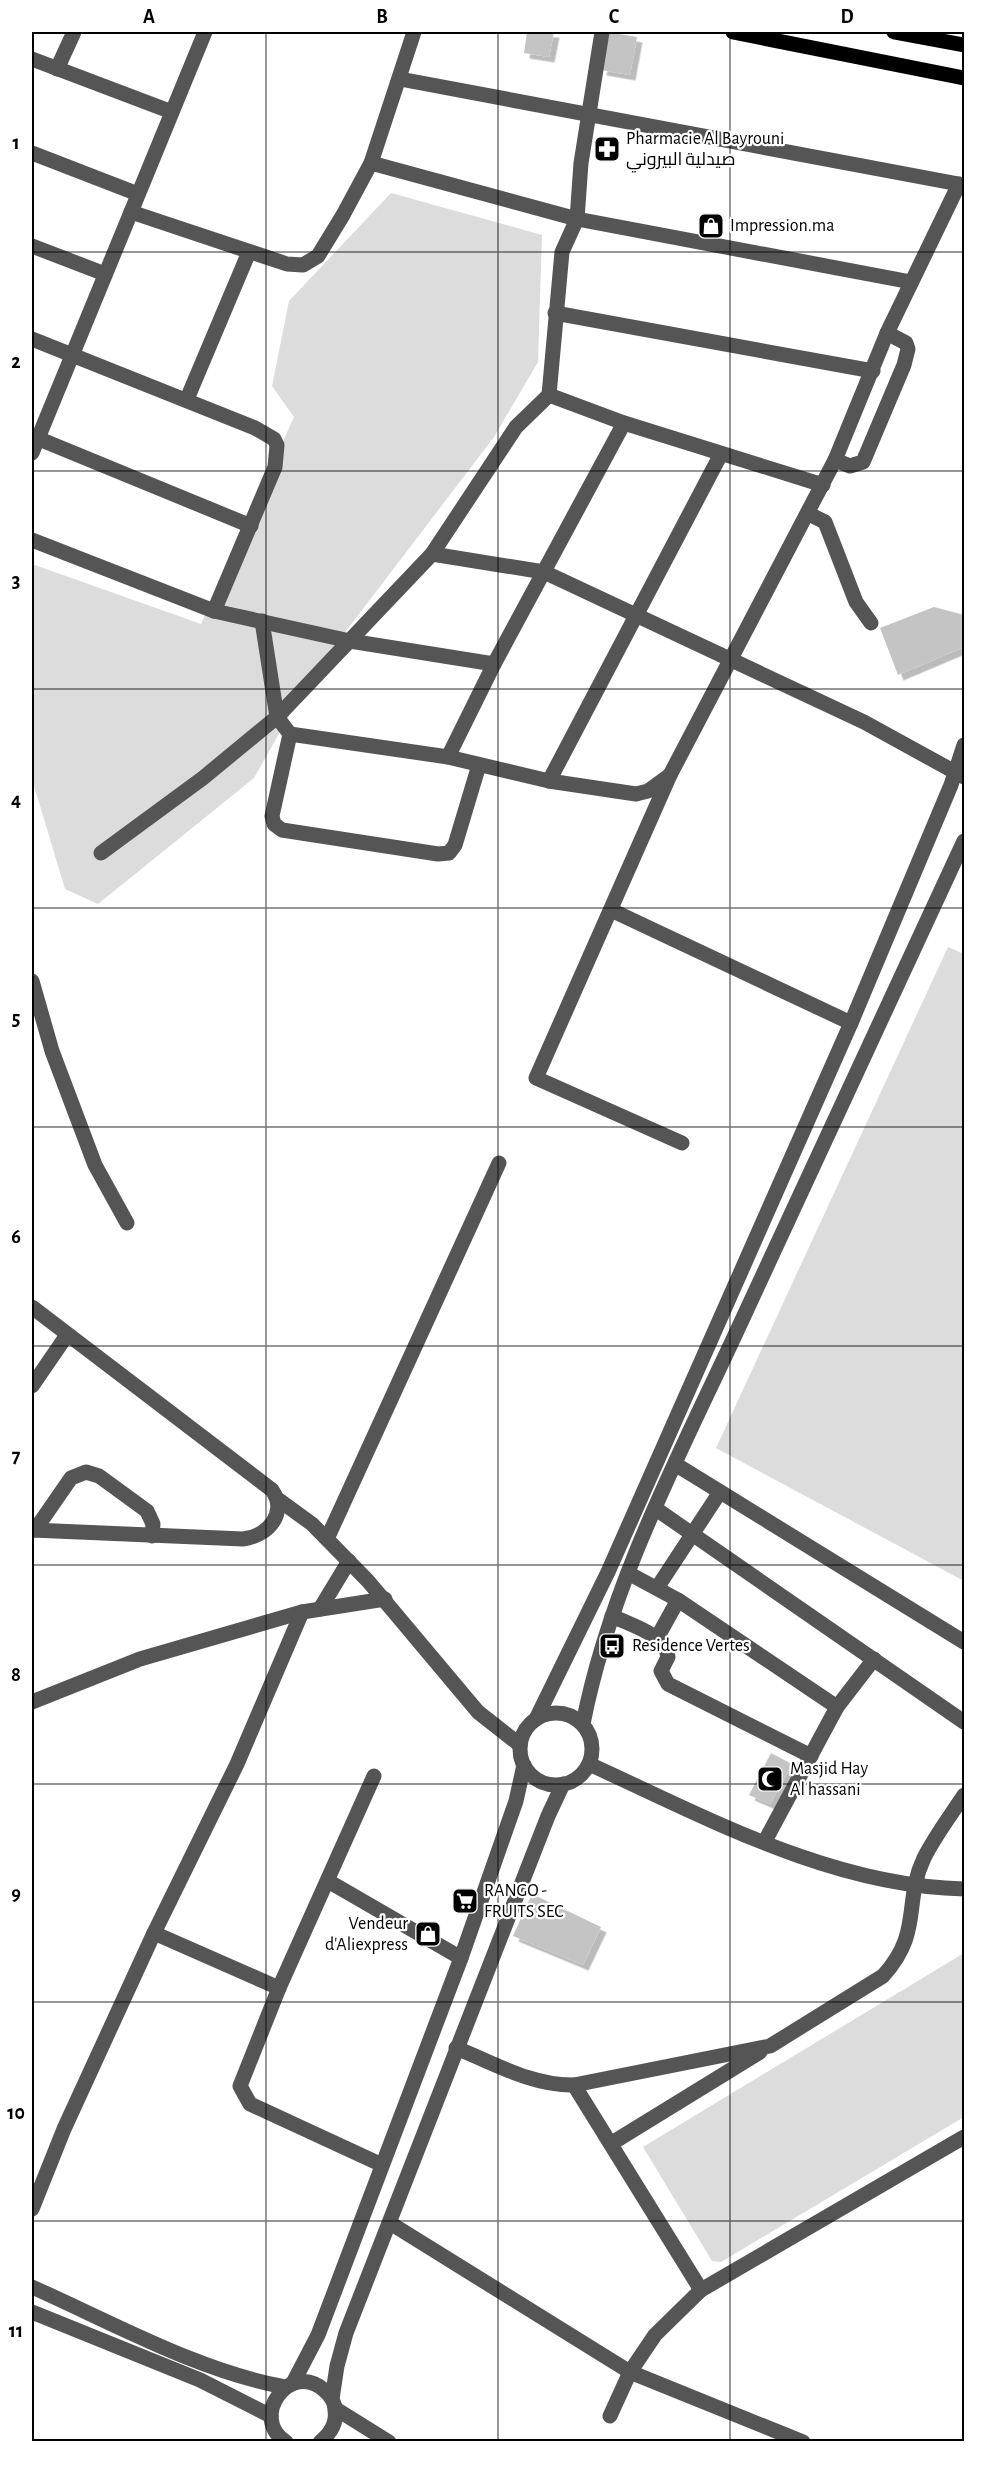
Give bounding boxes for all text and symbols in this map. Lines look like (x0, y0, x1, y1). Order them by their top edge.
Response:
text: A (143, 7, 155, 27)
text: B (376, 7, 388, 27)
text: C (609, 7, 620, 27)
text: D (840, 7, 854, 27)
place label: Pharmacie Al Bayrouni صيدلية البيروني (626, 130, 784, 173)
text: 1 (12, 133, 20, 153)
pharmacy icon: Pharmacie Al Bayrouni صيدلية البيروني (592, 134, 622, 164)
shop icon: Impression.ma (696, 211, 726, 241)
place label: Impression.ma (730, 217, 835, 235)
text: 2 (11, 352, 21, 372)
text: 3 (12, 571, 20, 591)
text: 4 (11, 790, 21, 810)
text: 5 (12, 1009, 20, 1029)
text: 6 (11, 1227, 21, 1247)
text: 7 (12, 1446, 21, 1466)
bus stop icon: Residence Vertes (597, 1631, 627, 1661)
place label: Residence Vertes (632, 1637, 750, 1655)
text: 8 (11, 1665, 21, 1685)
place label: Masjid Hay Al hassani (790, 1760, 868, 1799)
mosque icon: Masjid Hay Al hassani (755, 1764, 785, 1794)
place label: RANGO - FRUITS SEC (484, 1882, 564, 1921)
text: 9 (11, 1884, 21, 1904)
supermarket icon: RANGO - FRUITS SEC (450, 1886, 480, 1916)
place label: Vendeur d'Aliexpress (325, 1915, 408, 1954)
shop icon: Vendeur d'Aliexpress (413, 1919, 443, 1949)
text: 10 (7, 2103, 25, 2123)
text: 11 (9, 2321, 23, 2341)

